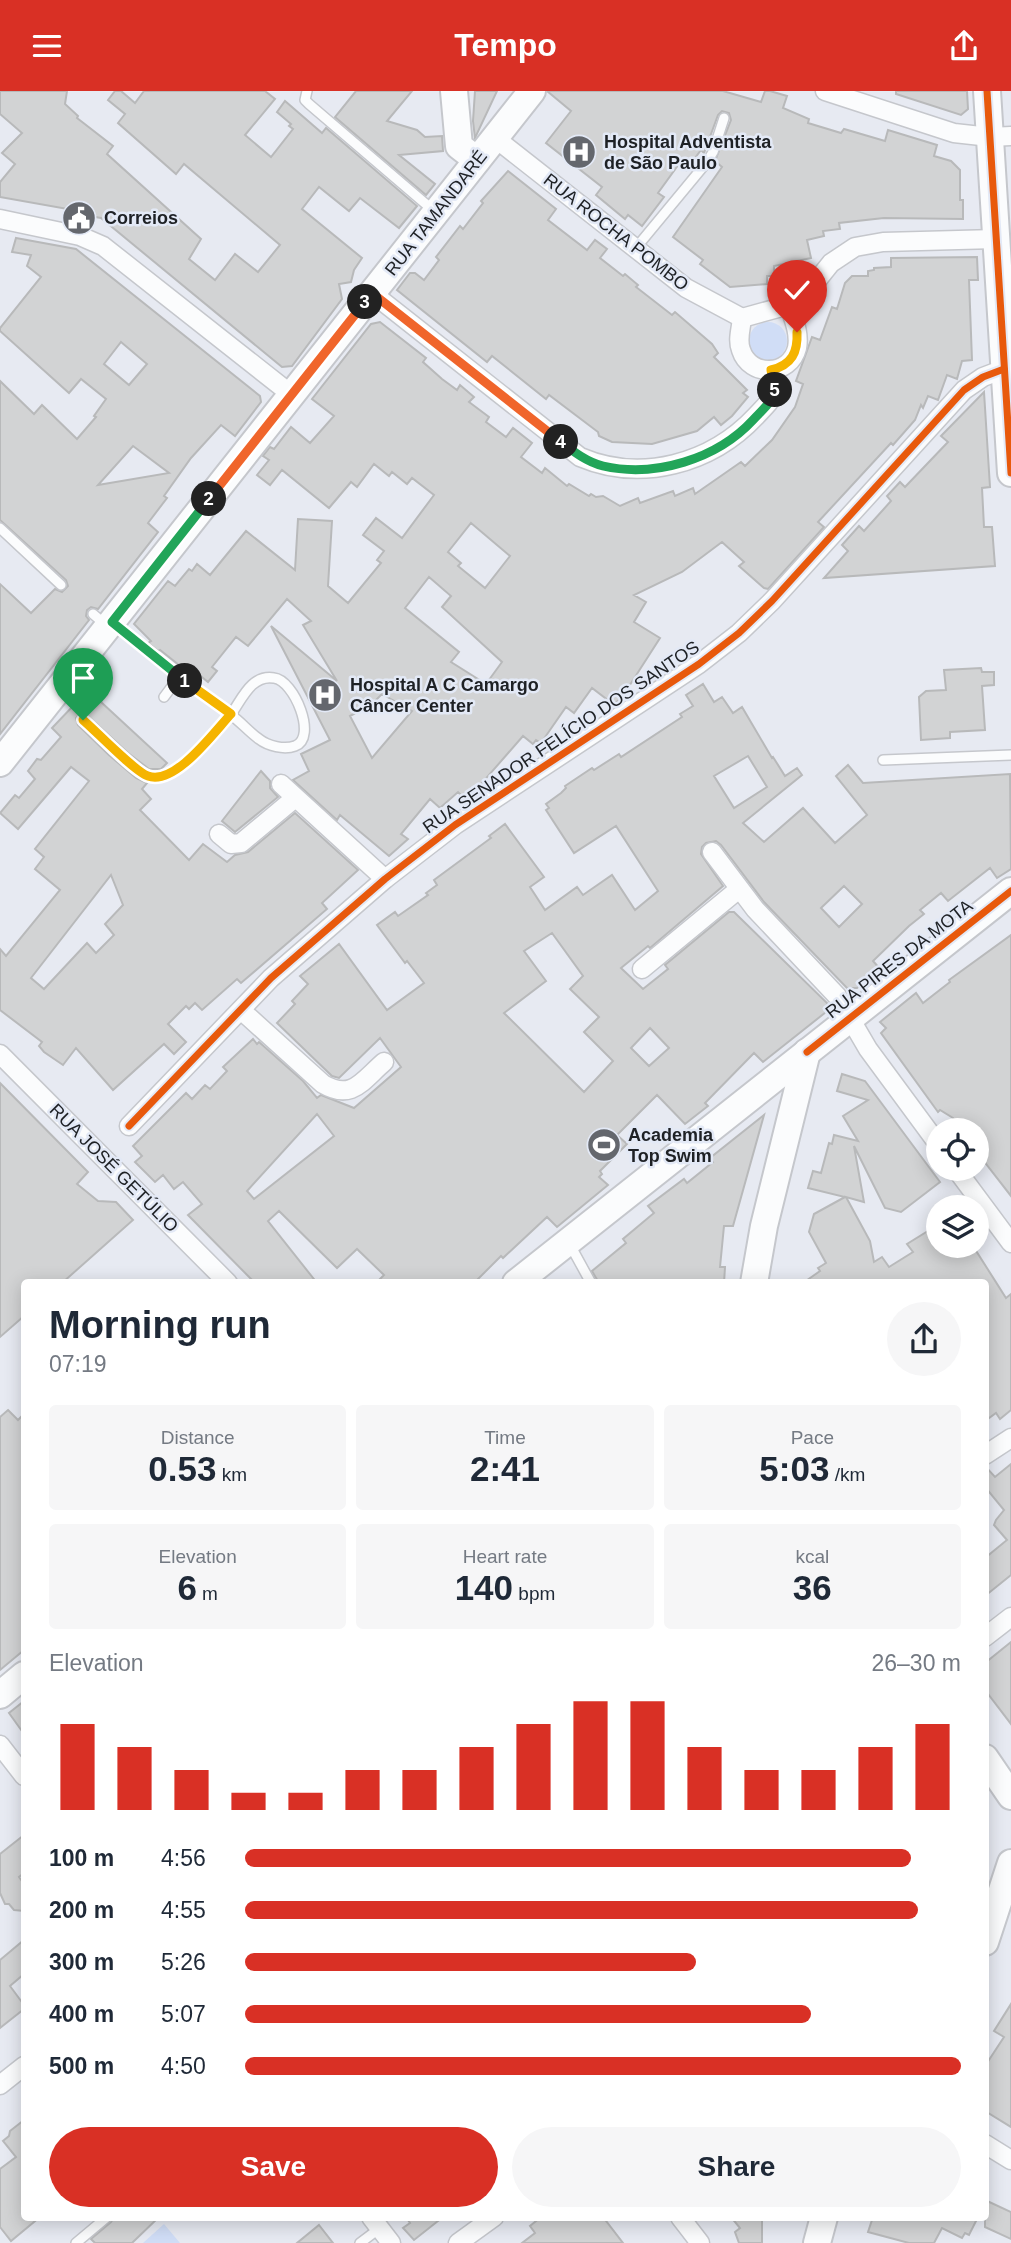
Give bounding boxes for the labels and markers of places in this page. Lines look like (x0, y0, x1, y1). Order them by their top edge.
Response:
place label: Hospital Adventista de São Paulo (604, 132, 772, 173)
hospital icon: Hospital Adventista de São Paulo (560, 133, 598, 171)
public building icon: Correios (60, 199, 98, 237)
place label: Correios (104, 208, 178, 228)
pin (767, 260, 827, 332)
pin: 3 (348, 285, 382, 319)
pin: 5 (758, 373, 792, 407)
pin: 4 (544, 425, 578, 459)
pin: 2 (192, 481, 227, 517)
pin (53, 648, 113, 720)
pin: 1 (168, 663, 202, 699)
place label: Hospital A C Camargo Câncer Center (350, 675, 539, 716)
hospital icon: Hospital A C Camargo Câncer Center (306, 676, 344, 714)
place label: Academia Top Swim (628, 1125, 714, 1166)
sports icon: Academia Top Swim (585, 1126, 623, 1164)

